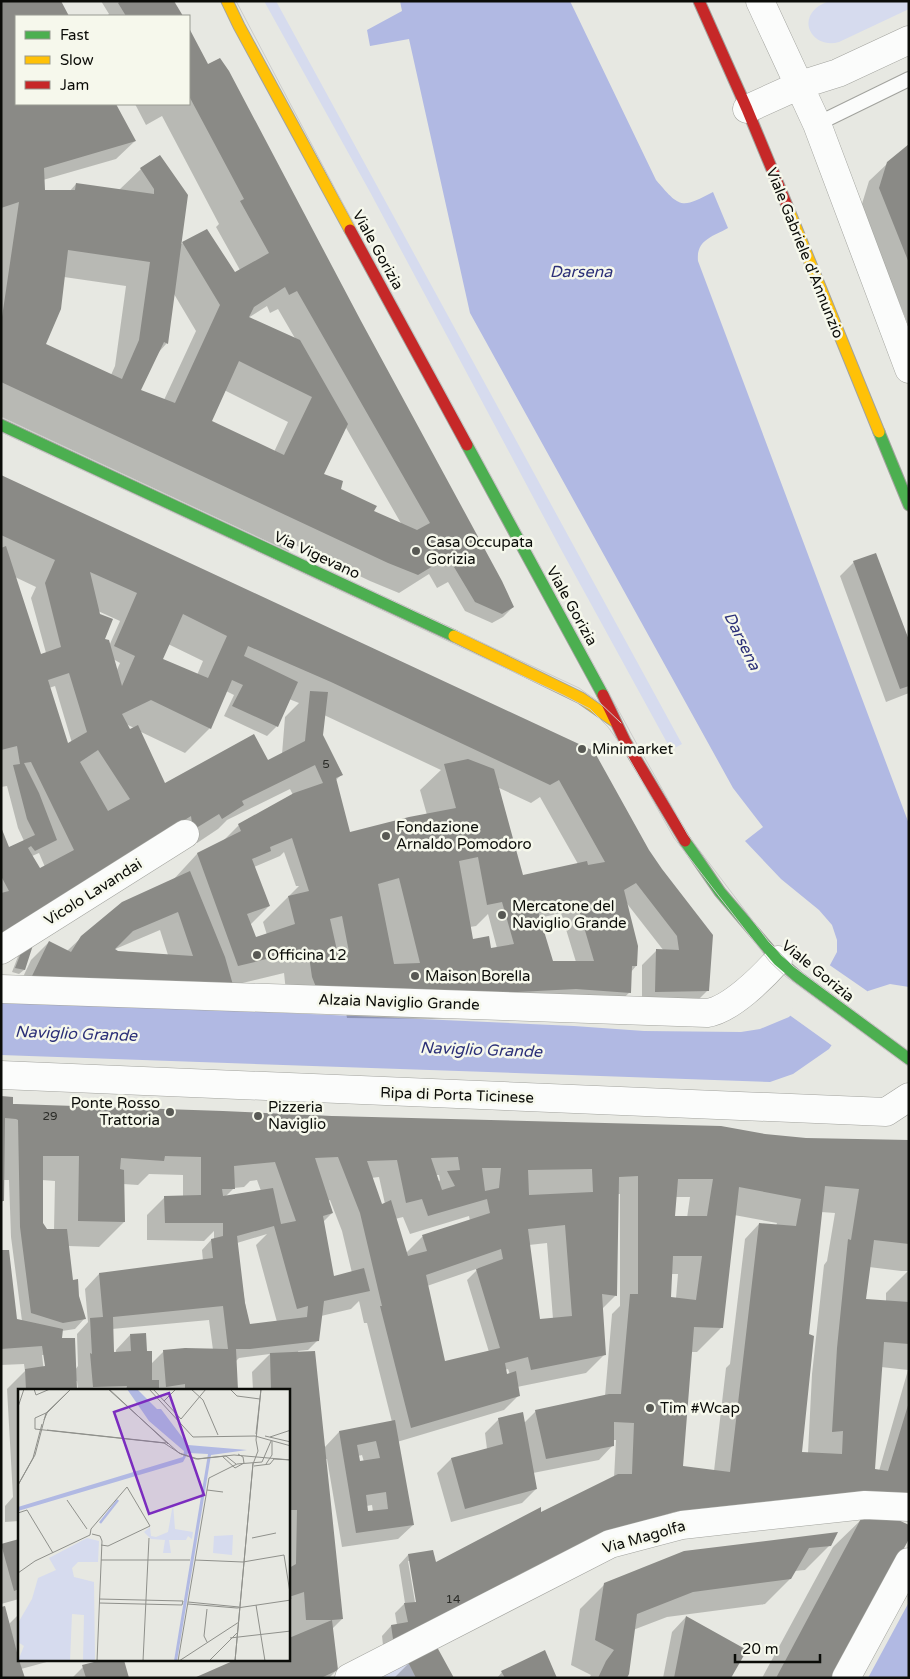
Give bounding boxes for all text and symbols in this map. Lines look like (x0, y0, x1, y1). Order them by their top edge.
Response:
legend (15, 15, 190, 105)
text: Fast (60, 26, 90, 44)
text: Slow (60, 51, 94, 69)
text: Jam (60, 76, 89, 94)
street label: Viale Gabriele d'Annunzio (762, 165, 848, 341)
street label: Viale Gorizia (349, 207, 407, 293)
water label: Darsena (550, 262, 613, 282)
street label: Via Vigevano (271, 527, 363, 583)
place label: Casa Occupata Gorizia (426, 533, 533, 568)
marker: Casa Occupata Gorizia (410, 545, 422, 557)
street label: Viale Gorizia (543, 563, 601, 649)
water label: Darsena (719, 609, 765, 674)
place label: Minimarket (592, 740, 673, 758)
marker: Minimarket (576, 743, 588, 755)
house number: 5 (322, 757, 330, 771)
place label: Fondazione Arnaldo Pomodoro (396, 818, 532, 853)
marker: Fondazione Arnaldo Pomodoro (380, 830, 392, 842)
street label: Vicolo Lavandai (41, 855, 145, 929)
place label: Mercatone del Naviglio Grande (512, 897, 627, 932)
marker: Mercatone del Naviglio Grande (496, 909, 508, 921)
street label: Viale Gorizia (778, 936, 858, 1006)
place label: Officina 12 (267, 946, 347, 964)
marker: Officina 12 (251, 949, 263, 961)
place label: Maison Borella (425, 967, 530, 985)
marker: Maison Borella (409, 970, 421, 982)
street label: Alzaia Naviglio Grande (318, 990, 480, 1014)
water label: Naviglio Grande (15, 1022, 138, 1046)
water label: Naviglio Grande (420, 1038, 543, 1062)
street label: Ripa di Porta Ticinese (380, 1083, 534, 1107)
place label: Ponte Rosso Trattoria (71, 1094, 160, 1129)
place label: Pizzeria Naviglio (268, 1098, 326, 1133)
marker: Ponte Rosso Trattoria (164, 1106, 176, 1118)
house number: 29 (42, 1109, 58, 1123)
marker: Pizzeria Naviglio (252, 1110, 264, 1122)
inset map (18, 1389, 290, 1662)
place label: Tim #Wcap (660, 1399, 740, 1417)
marker: Tim #Wcap (644, 1402, 656, 1414)
street label: Via Magolfa (600, 1517, 688, 1557)
house number: 14 (445, 1592, 461, 1606)
scale bar (735, 1632, 820, 1664)
text: 20 m (742, 1640, 779, 1658)

